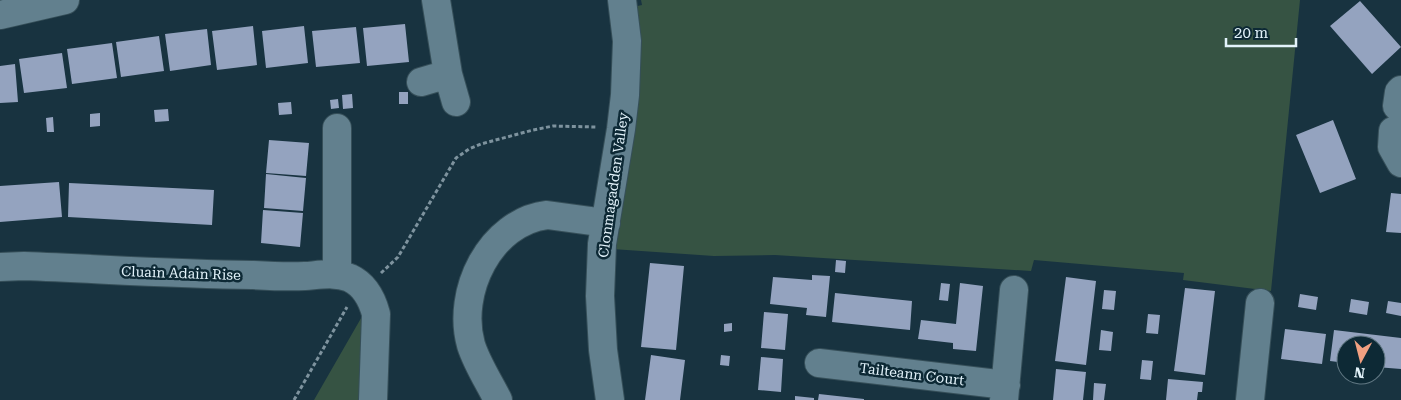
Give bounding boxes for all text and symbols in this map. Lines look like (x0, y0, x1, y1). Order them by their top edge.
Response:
scale bar (1226, 15, 1296, 47)
text: 20 m (1234, 24, 1269, 42)
street label: Clonmagadden Valley (595, 111, 631, 259)
street label: Cluain Adain Rise (121, 263, 241, 283)
north arrow (1336, 335, 1386, 385)
street label: Tailteann Court (859, 360, 965, 388)
text: N (1353, 364, 1366, 382)

